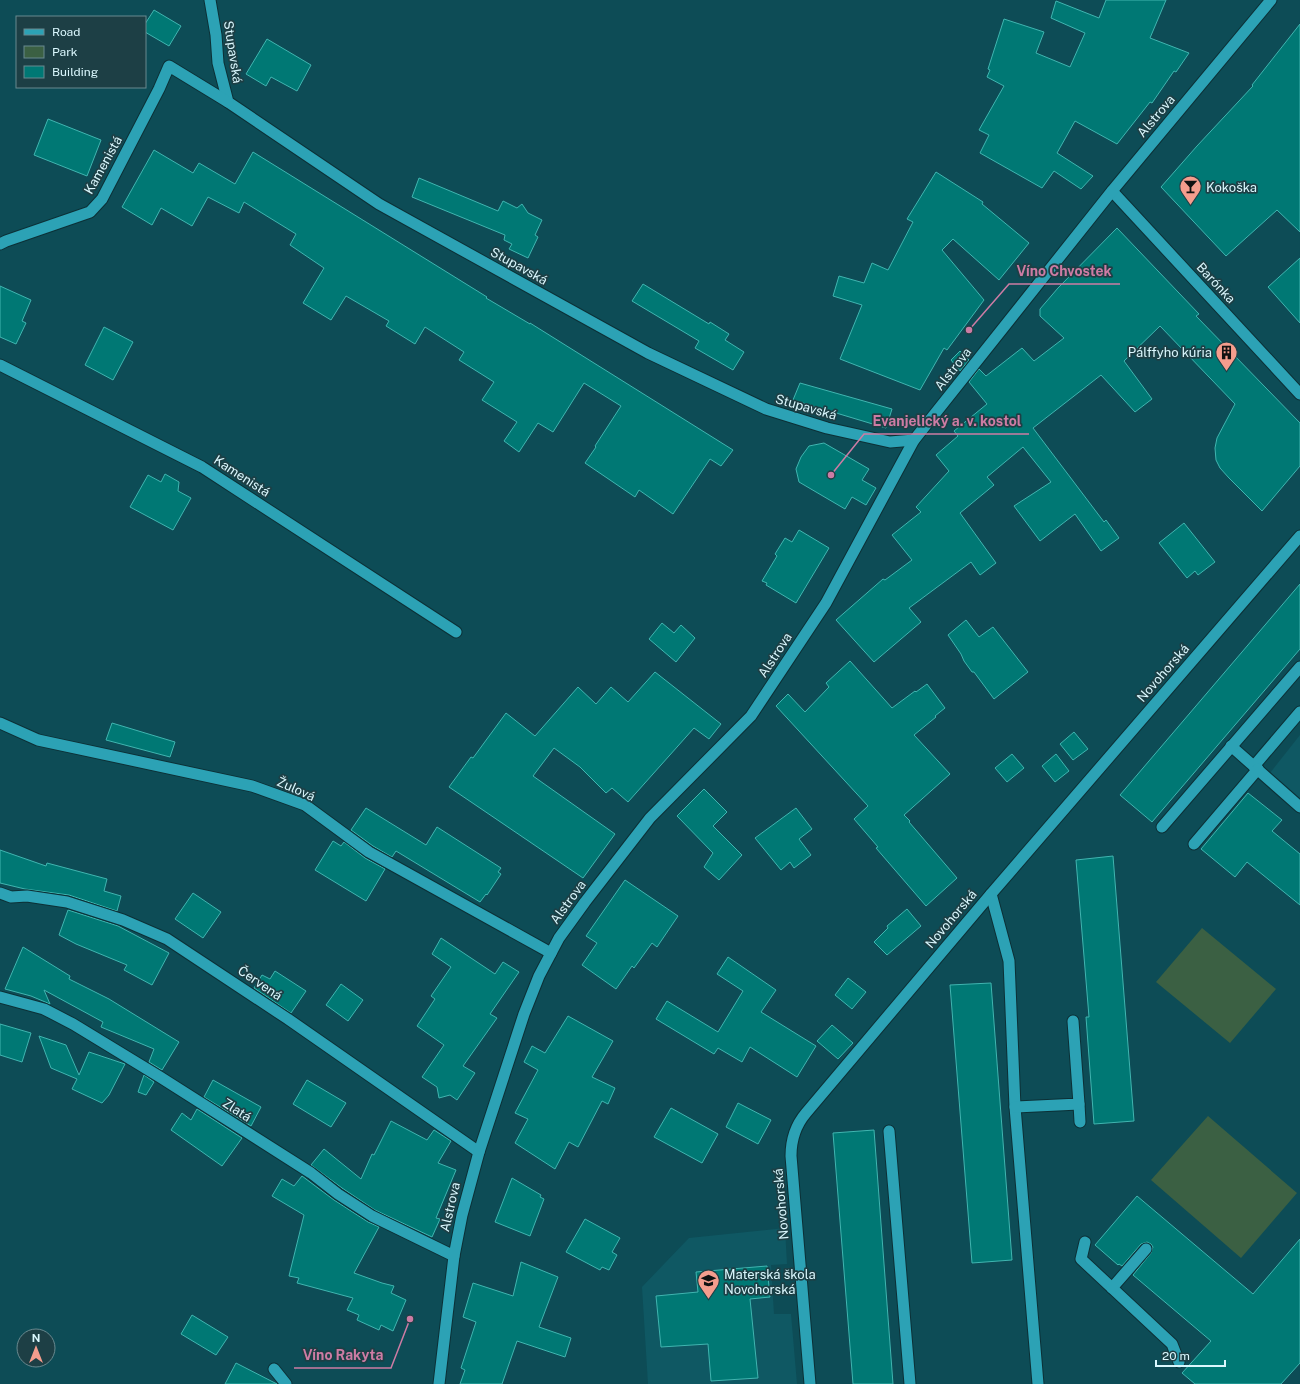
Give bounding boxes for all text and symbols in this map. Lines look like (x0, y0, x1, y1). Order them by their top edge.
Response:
legend (16, 16, 146, 88)
street label: Stupavská (221, 20, 245, 84)
text: Road (52, 25, 80, 39)
text: Park (52, 45, 78, 59)
text: Building (52, 65, 98, 79)
street label: Alstrova (1134, 92, 1178, 140)
street label: Kamenistá (81, 133, 125, 197)
bar icon: Kokoška (1178, 174, 1204, 207)
place label: Kokoška (1206, 180, 1257, 195)
street label: Stupavská (488, 244, 550, 288)
callout: Víno Chvostek (1009, 258, 1120, 284)
street label: Barónka (1193, 260, 1239, 306)
text: Víno Chvostek (1016, 263, 1112, 279)
building icon: Pálffyho kúria (1214, 339, 1240, 372)
street label: Alstrova (932, 345, 974, 393)
place label: Pálffyho kúria (1128, 345, 1212, 360)
street label: Stupavská (774, 391, 838, 423)
callout: Evanjelický a. v. kostol (864, 408, 1029, 434)
text: Evanjelický a. v. kostol (873, 413, 1022, 429)
street label: Kamenistá (211, 452, 273, 500)
street label: Alstrova (755, 630, 795, 680)
street label: Novohorská (1134, 641, 1192, 705)
street label: Žulová (275, 774, 317, 804)
street label: Alstrova (547, 877, 589, 927)
street label: Novohorská (922, 887, 980, 951)
street label: Červená (235, 963, 285, 1003)
street label: Zlatá (220, 1095, 254, 1125)
street label: Novohorská (770, 1168, 792, 1240)
street label: Alstrova (437, 1181, 463, 1233)
place label: Materská škola Novohorská (724, 1267, 816, 1297)
school or university icon: Materská škola Novohorská (695, 1268, 721, 1301)
north arrow (16, 1328, 56, 1368)
text: N (32, 1332, 40, 1344)
callout: Víno Rakyta (294, 1342, 391, 1368)
scale bar (1156, 1342, 1225, 1368)
text: Víno Rakyta (303, 1347, 383, 1363)
text: 20 m (1162, 1349, 1190, 1363)

